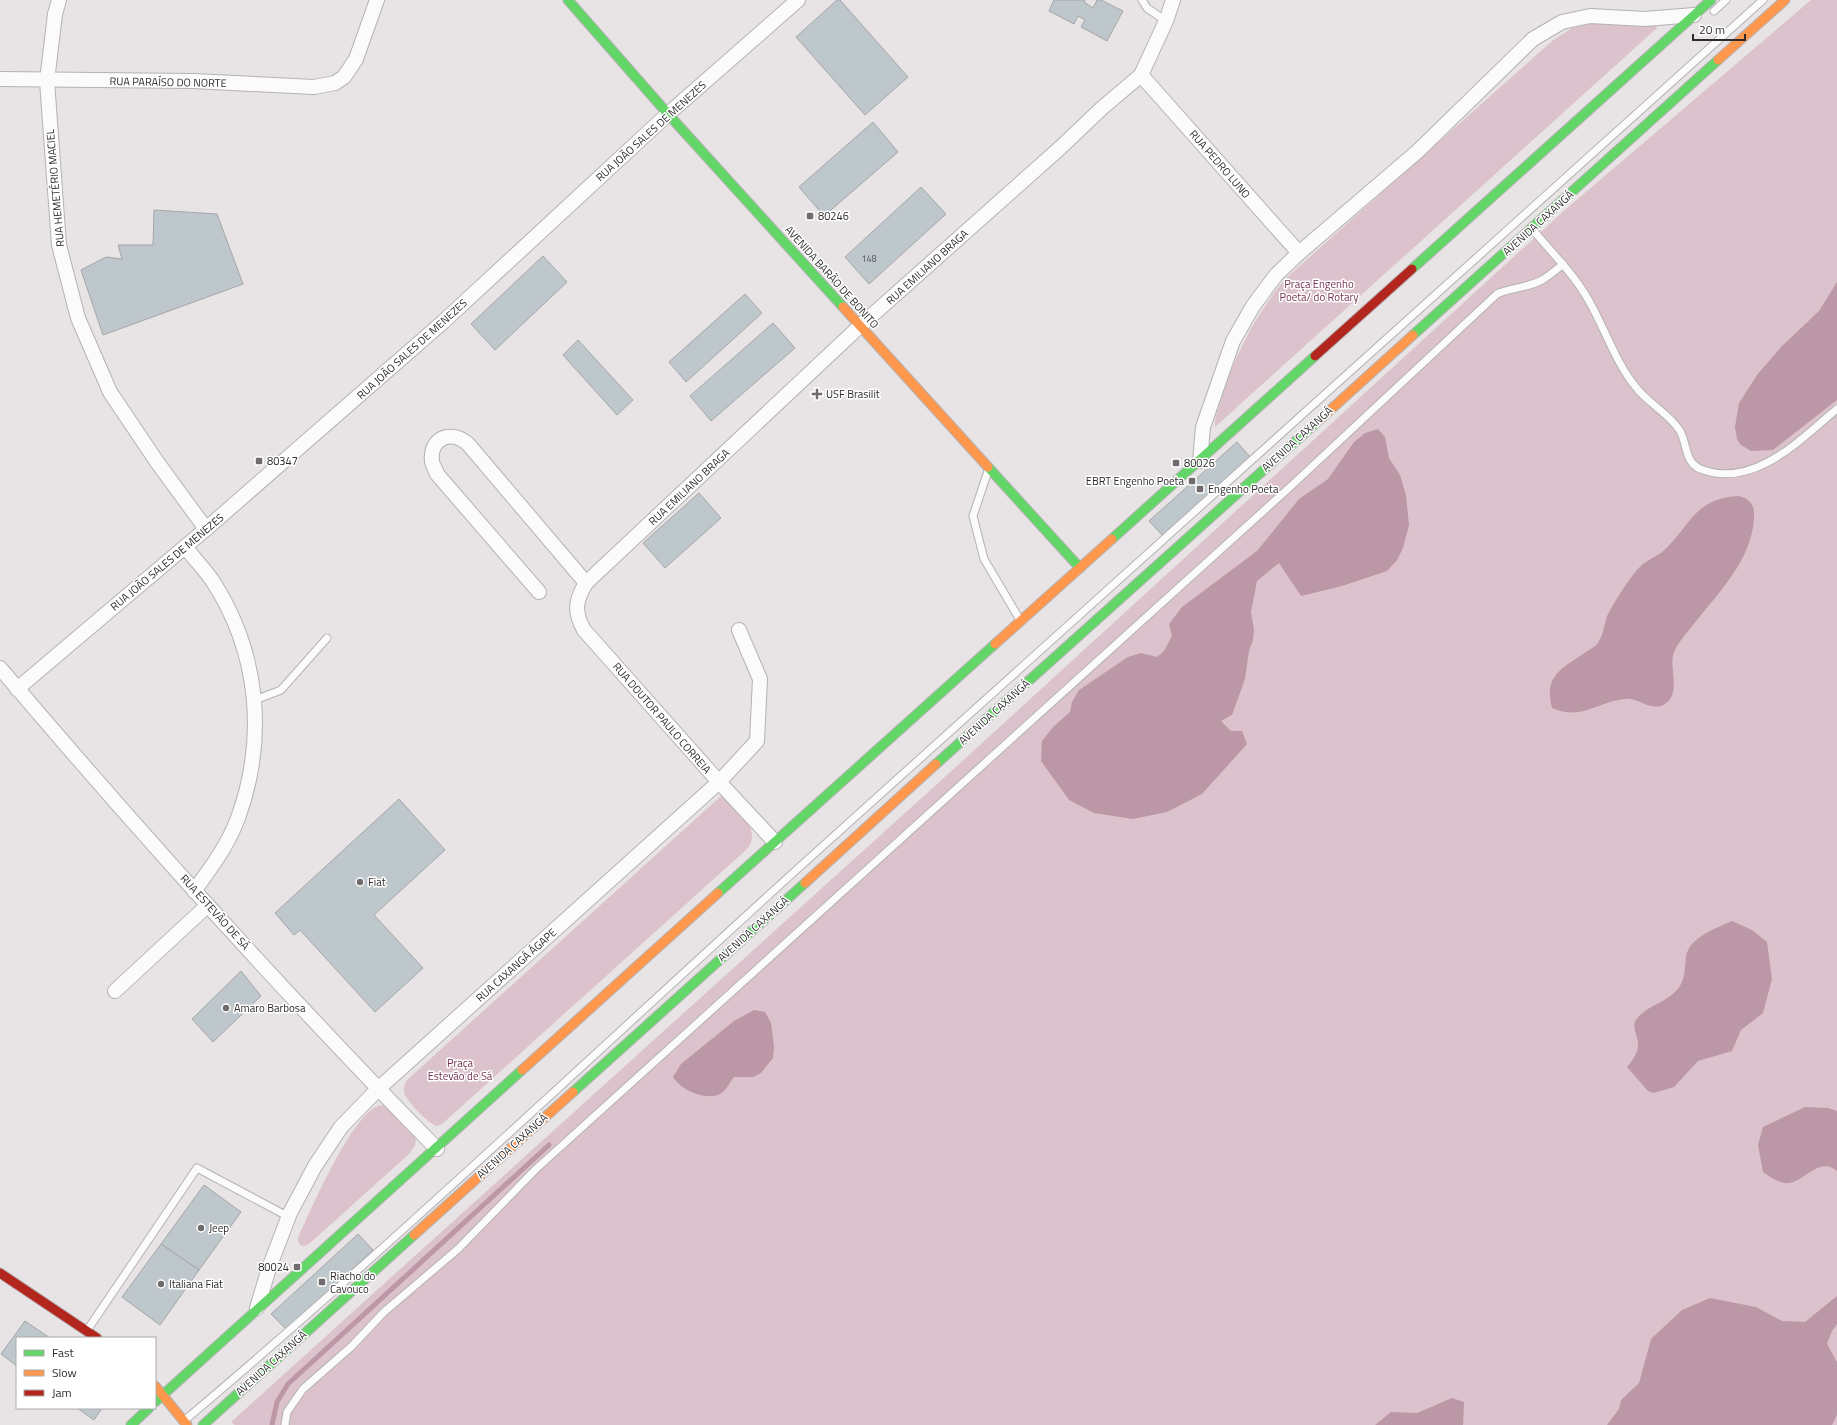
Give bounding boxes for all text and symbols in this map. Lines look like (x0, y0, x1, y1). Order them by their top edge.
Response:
scale bar (1693, 16, 1745, 42)
text: 20 m (1699, 20, 1725, 39)
street label: RUA PARAÍSO DO NORTE (109, 73, 227, 91)
street label: RUA JOÃO SALES DE MENEZES (592, 77, 710, 185)
street label: RUA PEDRO LUNO (1186, 126, 1254, 202)
street label: RUA HEMETÉRIO MACIEL (42, 128, 68, 248)
street label: AVENIDA CAXANGÁ (1499, 186, 1577, 259)
place label: 80246 (818, 208, 849, 224)
marker: 80246 (805, 211, 815, 221)
street label: AVENIDA BARÃO DE BONITO (781, 222, 883, 332)
street label: RUA EMILIANO BRAGA (882, 225, 972, 308)
house number: 148 (861, 252, 877, 265)
park label: Praça Engenho Poeta/ do Rotary (1279, 276, 1359, 305)
street label: RUA JOÃO SALES DE MENEZES (353, 295, 471, 403)
place label: USF Brasilit (826, 386, 880, 402)
marker: USF Brasilit (811, 388, 823, 400)
street label: AVENIDA CAXANGÁ (1258, 402, 1336, 475)
street label: RUA EMILIANO BRAGA (645, 445, 733, 529)
place label: 80347 (267, 453, 298, 469)
place label: 80026 (1184, 455, 1215, 471)
marker: 80347 (254, 456, 264, 466)
marker: 80026 (1171, 458, 1181, 468)
place label: EBRT Engenho Poeta (1086, 473, 1184, 489)
marker: EBRT Engenho Poeta (1187, 476, 1197, 486)
place label: Engenho Poeta (1208, 481, 1279, 497)
marker: Engenho Poeta (1195, 484, 1205, 494)
street label: RUA JOÃO SALES DE MENEZES (107, 510, 227, 614)
street label: RUA DOUTOR PAULO CORREIA (609, 659, 715, 777)
street label: AVENIDA CAXANGÁ (955, 675, 1033, 748)
street label: RUA ESTEVÃO DE SÁ (177, 871, 254, 954)
place label: Fiat (368, 874, 386, 890)
marker: Fiat (355, 877, 365, 887)
street label: AVENIDA CAXANGÁ (714, 892, 792, 965)
street label: RUA CAXANGÁ ÁGAPE (472, 924, 560, 1006)
place label: Amaro Barbosa (234, 1000, 306, 1016)
marker: Amaro Barbosa (221, 1003, 231, 1013)
park label: Praça Estevão de Sá (428, 1055, 493, 1084)
street label: AVENIDA CAXANGÁ (473, 1109, 551, 1182)
place label: Jeep (209, 1220, 229, 1236)
marker: Jeep (196, 1223, 206, 1233)
place label: 80024 (258, 1259, 289, 1275)
marker: 80024 (292, 1262, 302, 1272)
place label: Riacho do Cavouco (330, 1268, 375, 1297)
place label: Italiana Fiat (169, 1276, 223, 1292)
marker: Riacho do Cavouco (317, 1277, 327, 1287)
marker: Italiana Fiat (156, 1279, 166, 1289)
street label: AVENIDA CAXANGÁ (232, 1326, 310, 1399)
legend (16, 1337, 156, 1409)
text: Fast (52, 1343, 75, 1362)
text: Slow (52, 1363, 77, 1382)
text: Jam (52, 1383, 72, 1402)

